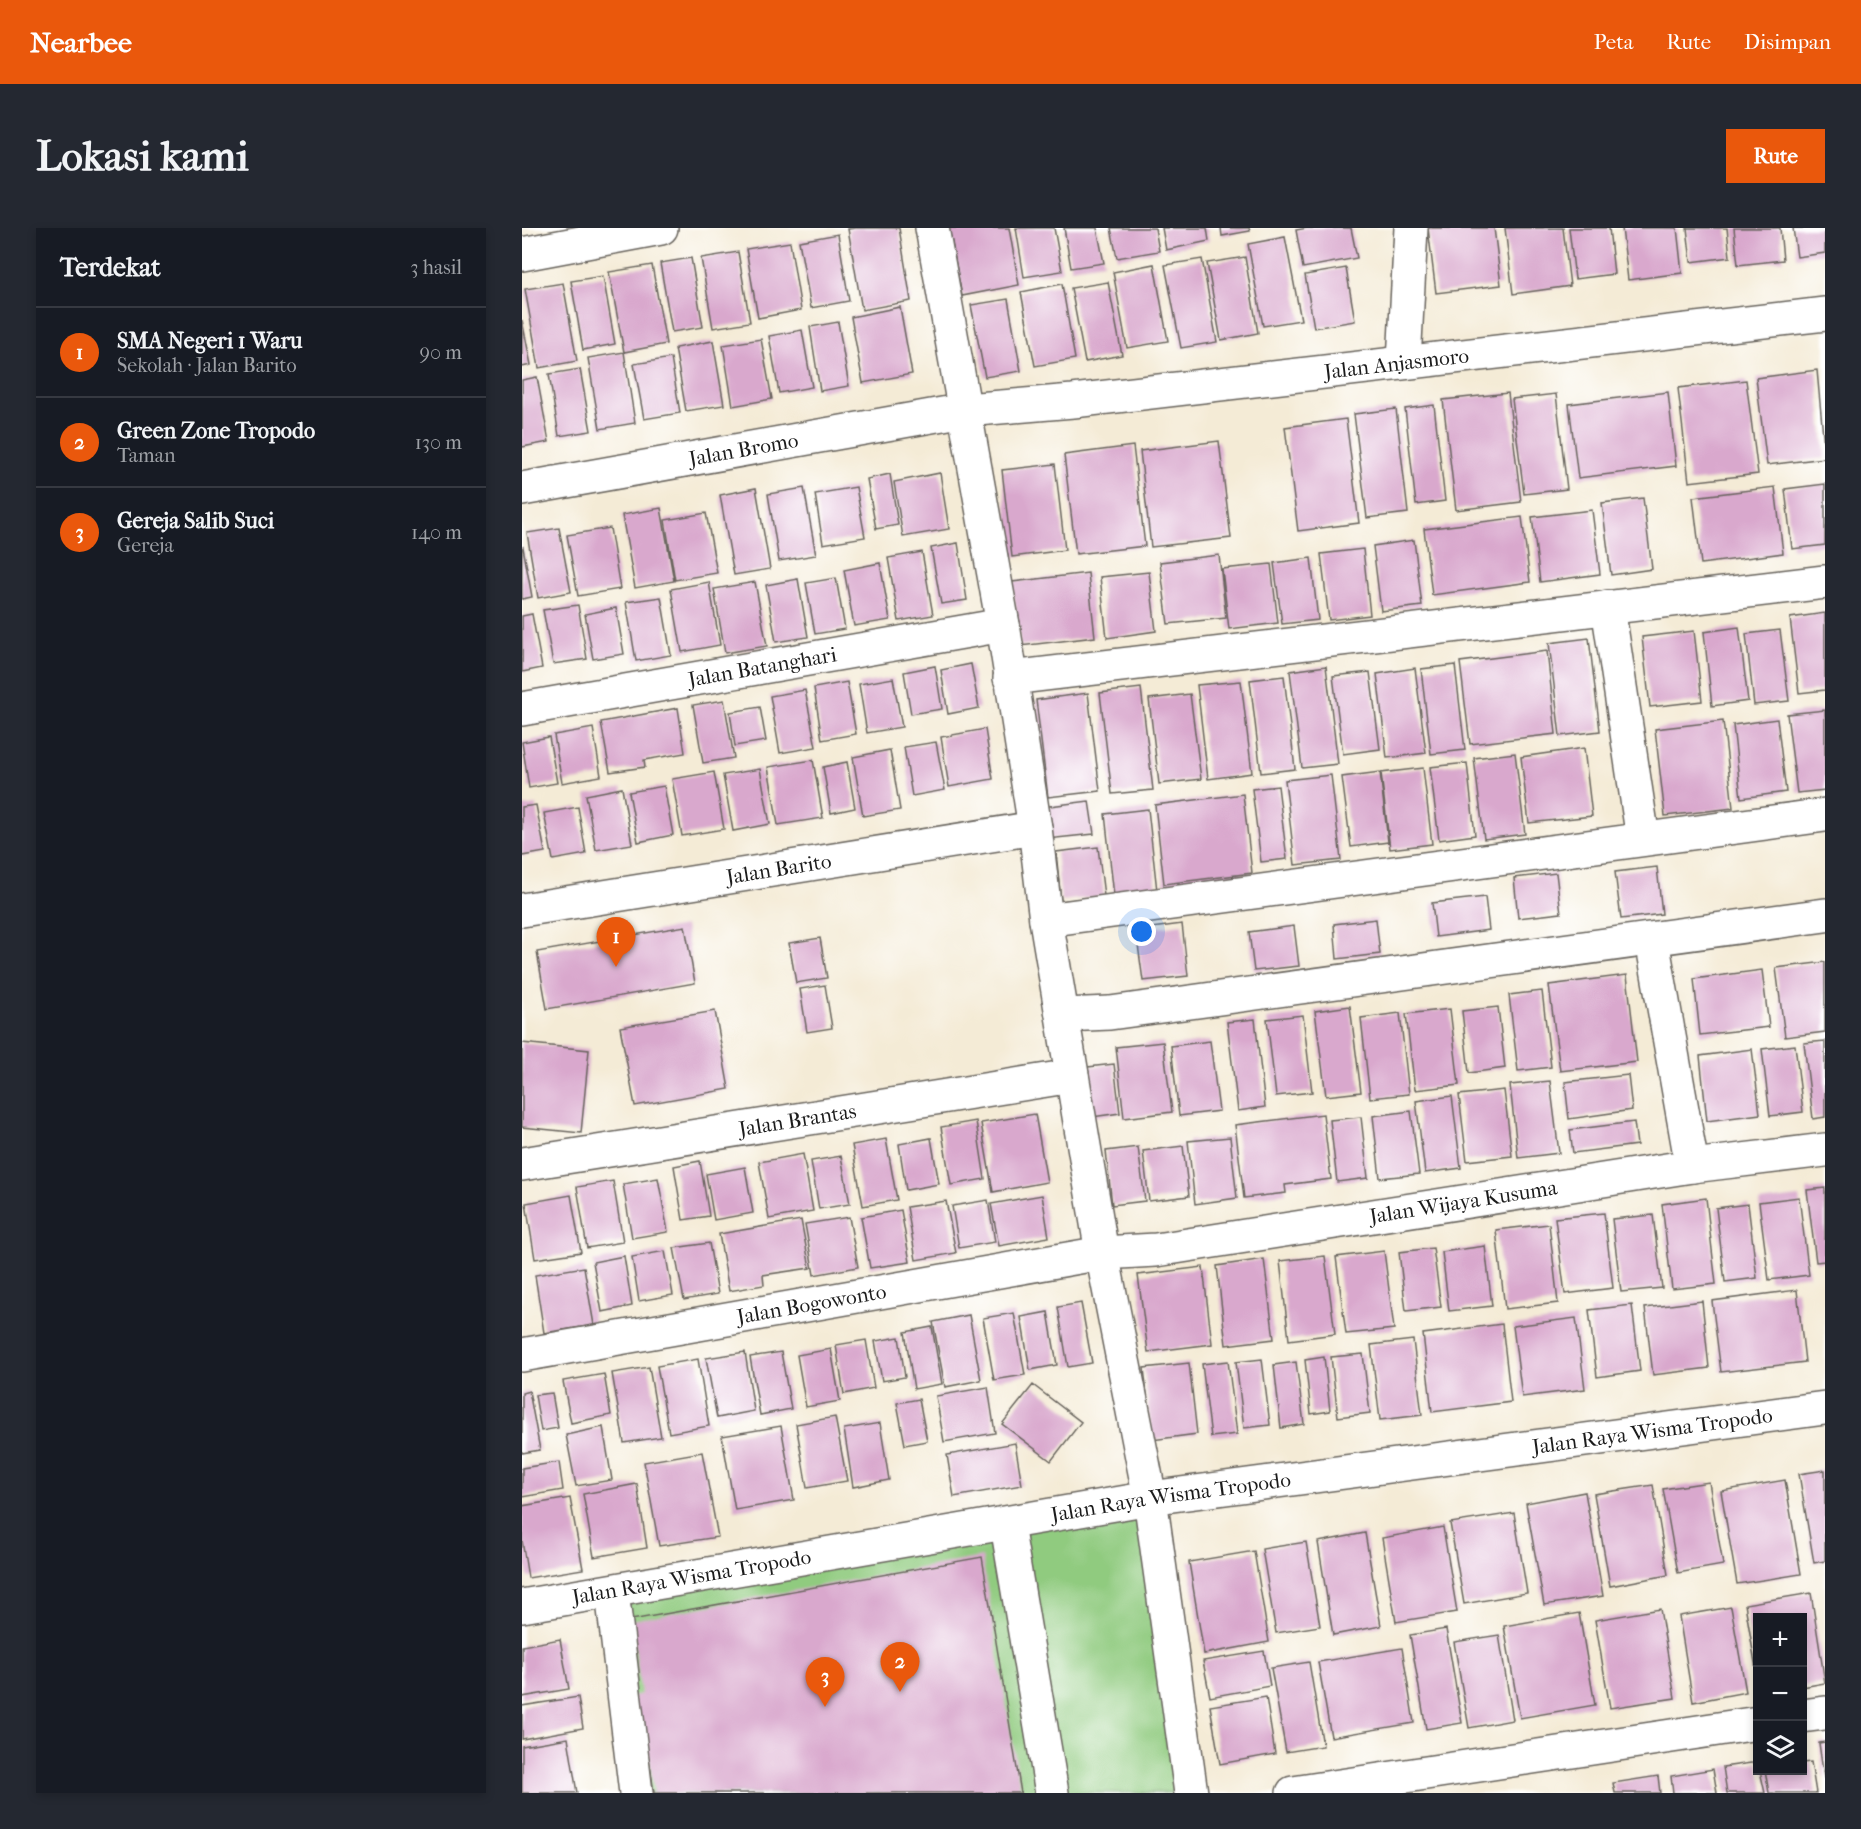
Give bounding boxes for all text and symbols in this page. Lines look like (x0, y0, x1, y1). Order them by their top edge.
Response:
text: Nearbee (30, 26, 132, 59)
text: Peta (1594, 30, 1633, 54)
text: Rute (1666, 30, 1711, 54)
text: Disimpan (1744, 30, 1831, 54)
button: Rute (1726, 129, 1825, 183)
text: Lokasi kami (36, 132, 249, 181)
text: Terdekat (60, 252, 161, 283)
text: 3 hasil (410, 256, 462, 279)
text: SMA Negeri 1 Waru (117, 328, 303, 354)
text: 1 (76, 341, 83, 364)
text: 90 m (420, 341, 462, 364)
street label: Jalan Anjasmoro (1321, 343, 1470, 384)
text: Sekolah · Jalan Barito (117, 354, 297, 377)
text: Green Zone Tropodo (117, 418, 315, 444)
street label: Jalan Bromo (685, 428, 800, 471)
text: 2 (74, 431, 85, 454)
text: 130 m (415, 431, 462, 454)
text: Taman (117, 444, 176, 467)
text: Gereja Salib Suci (117, 508, 274, 534)
text: 3 (75, 521, 84, 544)
text: 140 m (411, 521, 462, 544)
text: Gereja (117, 534, 174, 557)
street label: Jalan Batanghari (684, 642, 838, 692)
street label: Jalan Barito (723, 849, 833, 889)
your location (1127, 917, 1156, 946)
pin: 1 (596, 918, 635, 967)
street label: Jalan Brantas (735, 1099, 858, 1141)
street label: Jalan Wijaya Kusuma (1366, 1175, 1559, 1229)
street label: Jalan Bogowonto (733, 1279, 888, 1329)
street label: Jalan Raya Wisma Tropodo (1529, 1403, 1774, 1459)
street label: Jalan Raya Wisma Tropodo (1047, 1467, 1292, 1527)
street label: Jalan Raya Wisma Tropodo (568, 1545, 813, 1610)
map controls (1753, 1613, 1807, 1775)
button: + (1753, 1613, 1807, 1667)
pin: 2 (880, 1642, 920, 1692)
pin: 3 (806, 1658, 844, 1707)
button: − (1753, 1667, 1807, 1721)
button: layers (1753, 1721, 1807, 1775)

